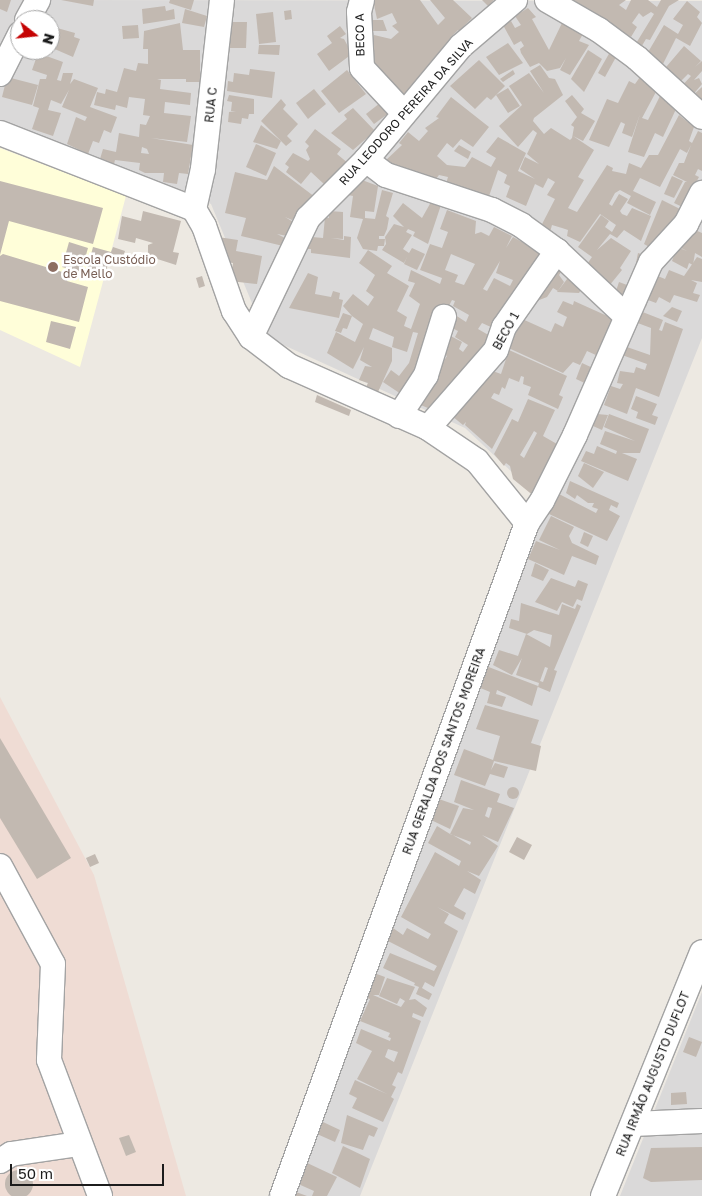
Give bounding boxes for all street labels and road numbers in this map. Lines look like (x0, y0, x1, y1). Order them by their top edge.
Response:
street label: BECO A (352, 13, 368, 57)
street label: RUA LEODORO PEREIRA DA SILVA (336, 36, 476, 188)
street label: RUA C (202, 87, 220, 123)
street label: BECO 1 (490, 310, 522, 352)
street label: RUA GERALDA DOS SANTOS MOREIRA (400, 645, 488, 857)
street label: RUA IRMÃO AUGUSTO DUFLOT (613, 990, 693, 1158)

